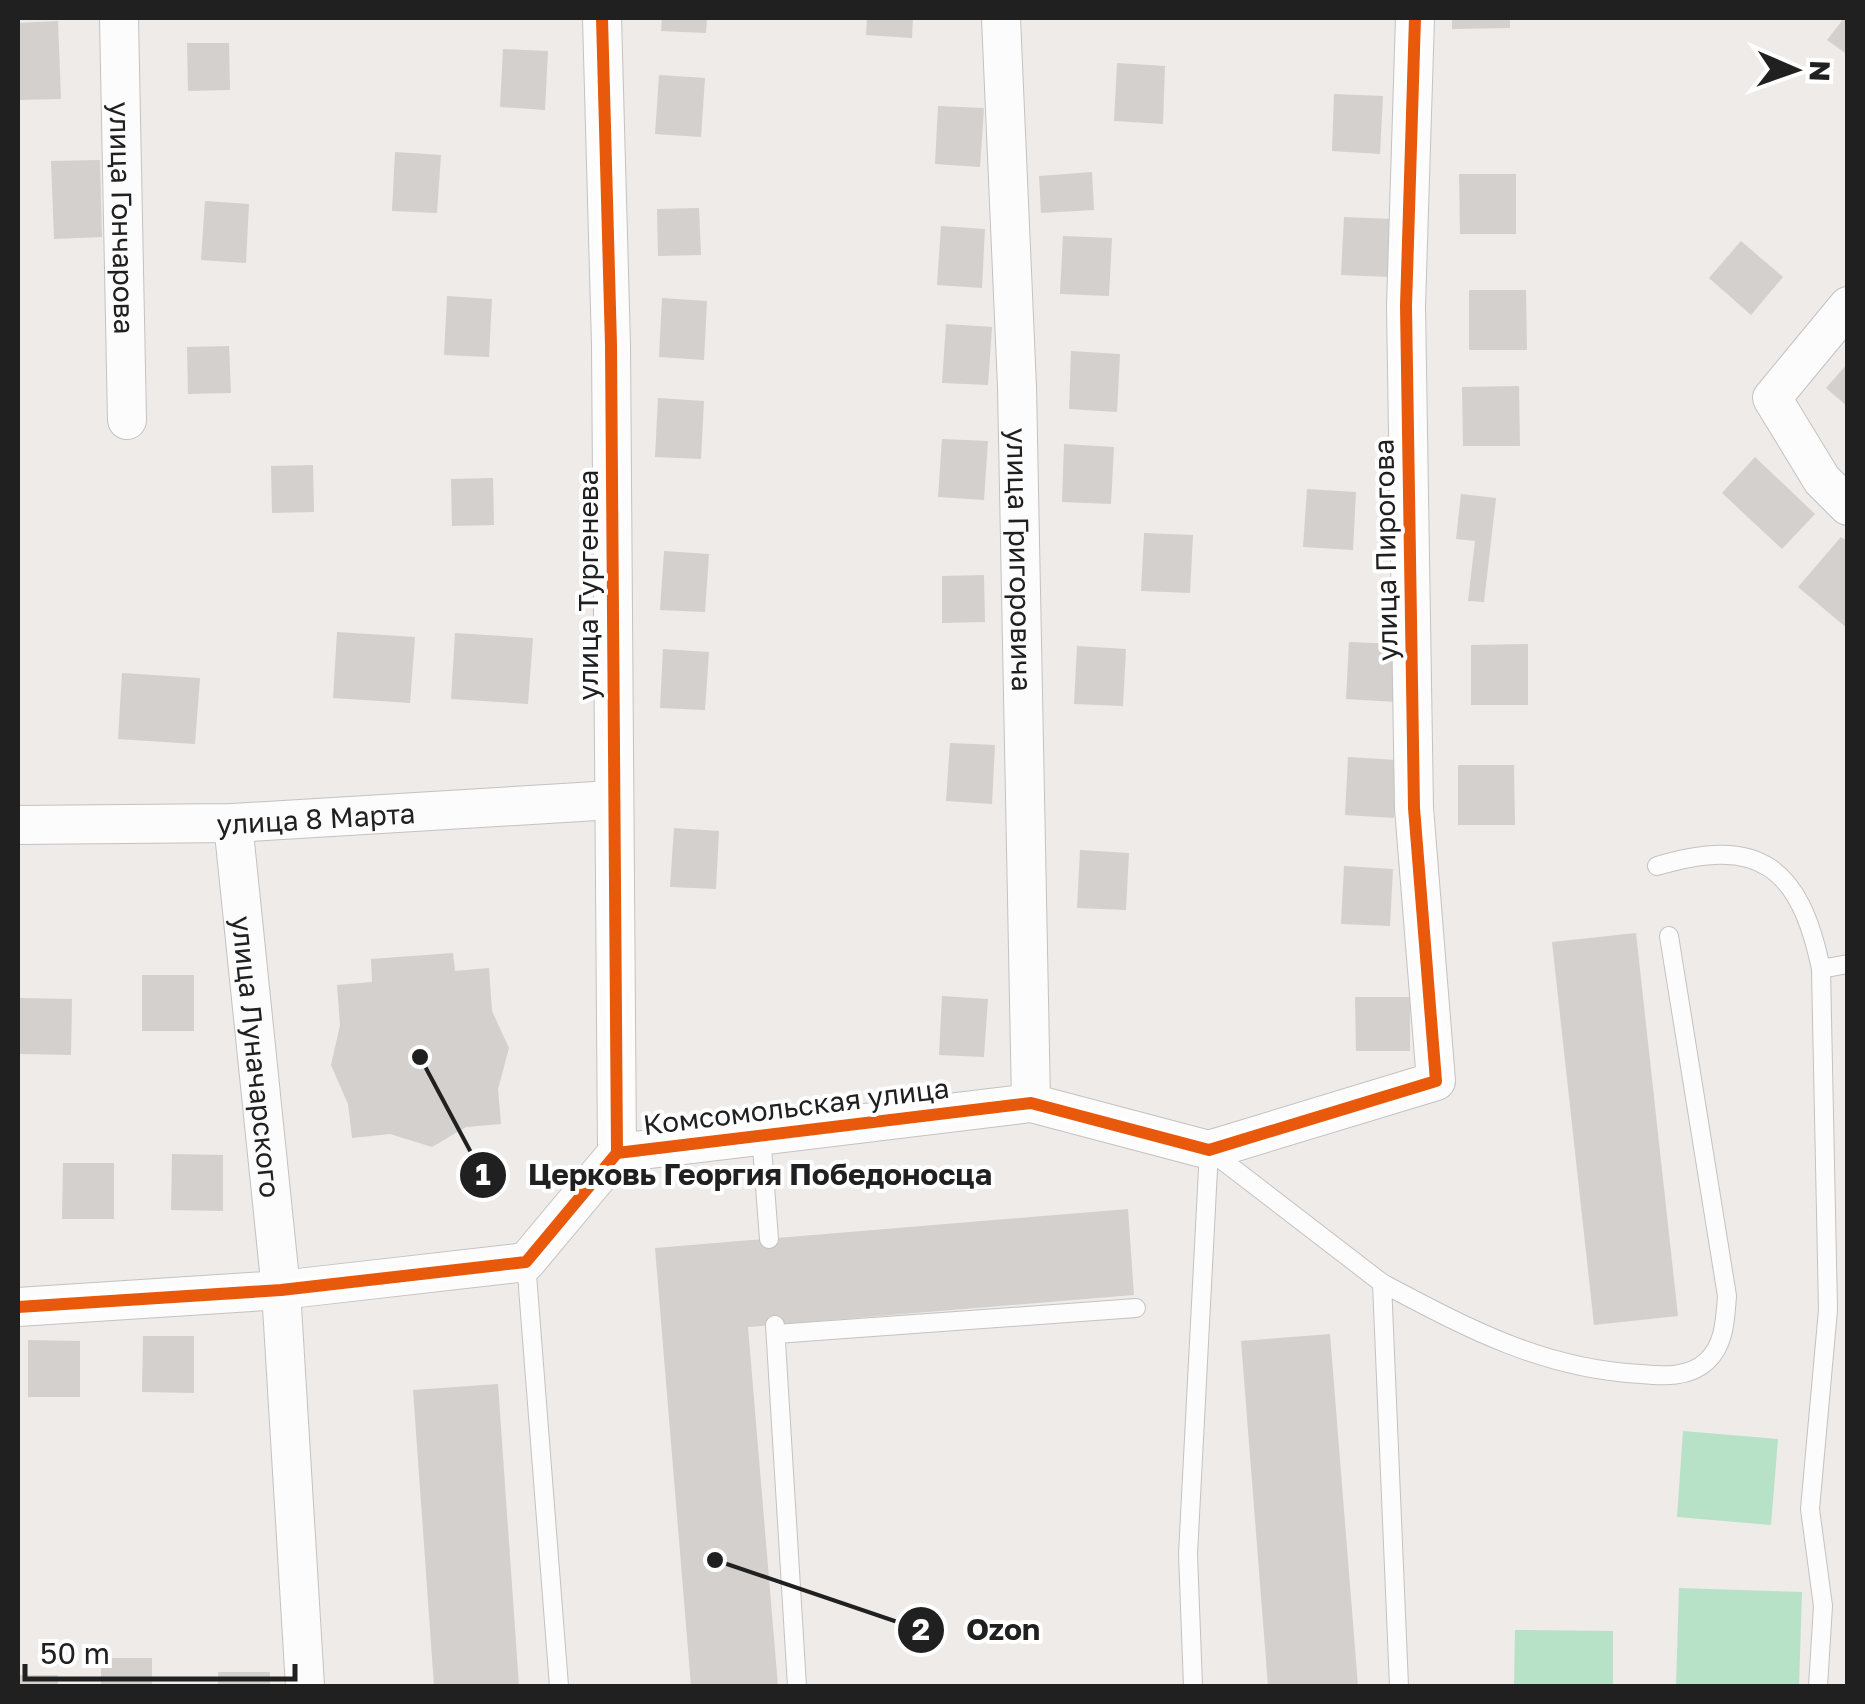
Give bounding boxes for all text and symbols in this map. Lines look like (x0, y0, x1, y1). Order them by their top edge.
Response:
north arrow (1745, 20, 1845, 120)
text: N (1804, 60, 1837, 82)
street label: улица Гончарова (104, 101, 142, 335)
street label: улица Григоровича (1001, 427, 1039, 692)
street label: улица Пирогова (1367, 439, 1403, 661)
street label: улица Тургенева (571, 470, 604, 700)
street label: улица 8 Марта (216, 796, 416, 840)
street label: улица Луначарского (226, 914, 288, 1199)
street label: Комсомольская улица (641, 1071, 951, 1141)
callout: Церковь Георгия Победоносца (458, 1145, 1012, 1205)
text: 1 (475, 1156, 491, 1192)
text: Церковь Георгия Победоносца (528, 1156, 992, 1192)
callout: Ozon (896, 1600, 1060, 1660)
text: 2 (912, 1611, 930, 1647)
text: Ozon (966, 1611, 1040, 1647)
scale bar (25, 1619, 295, 1681)
text: 50 m (40, 1635, 110, 1671)

